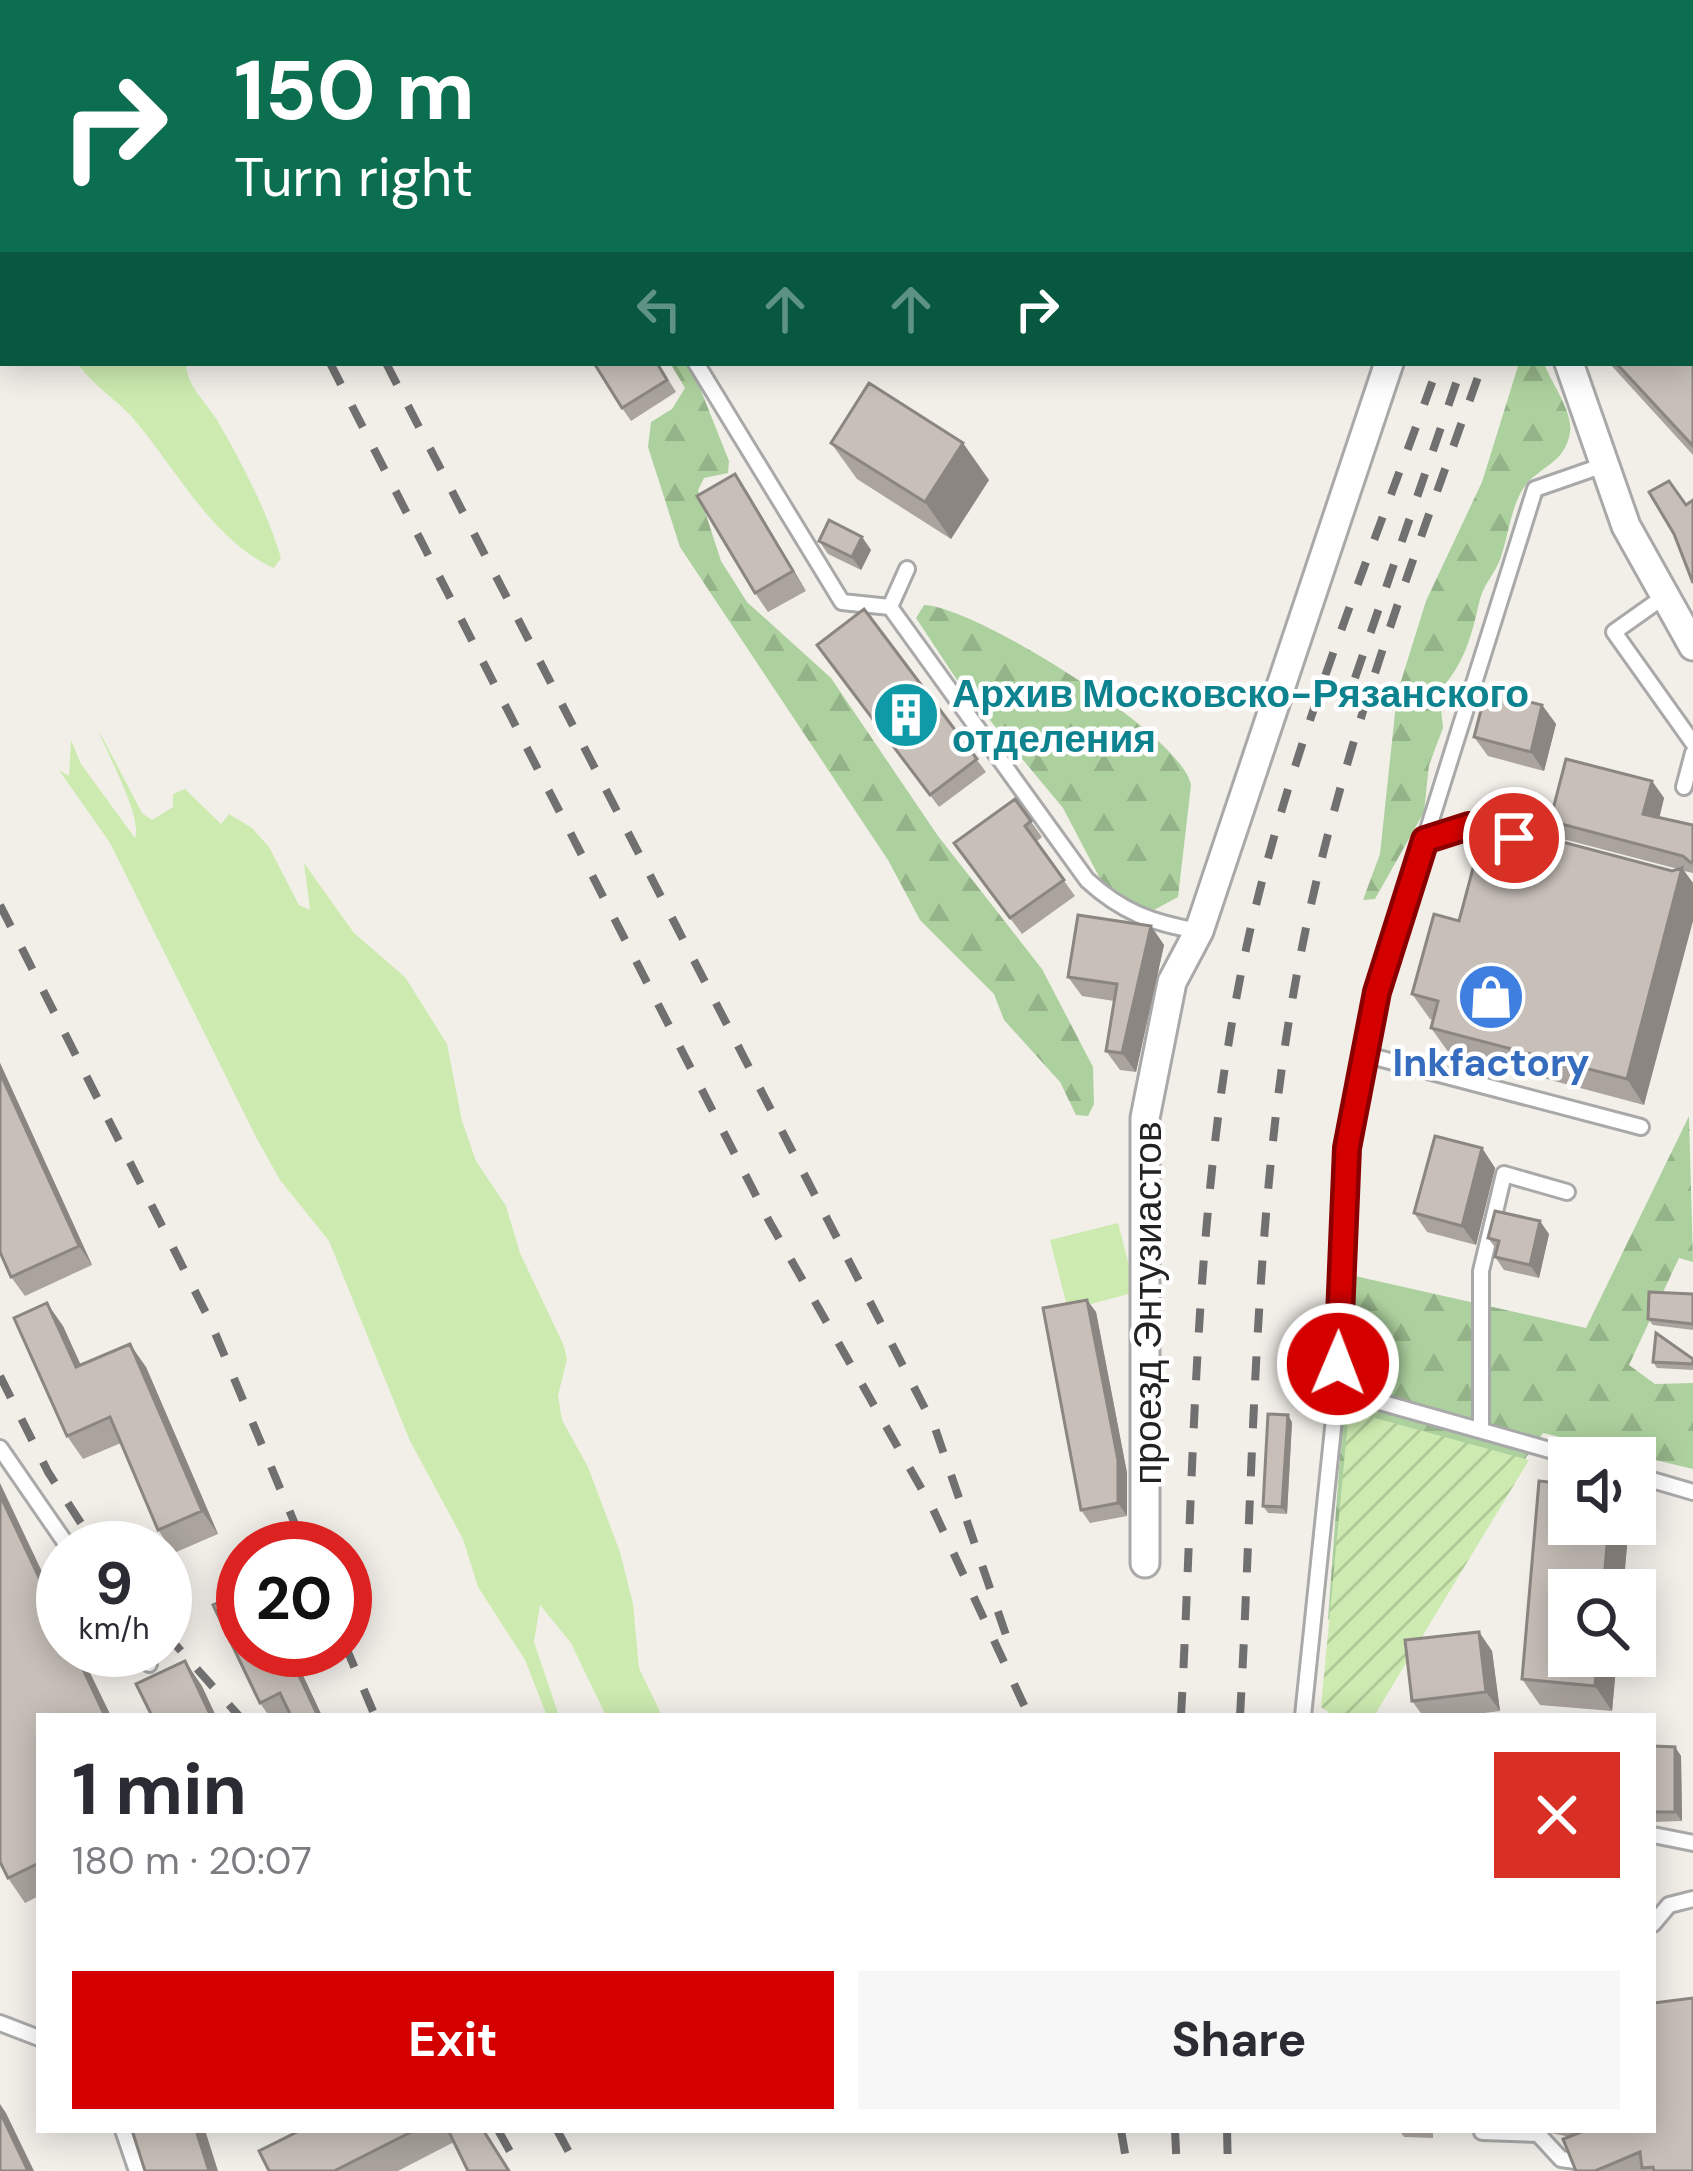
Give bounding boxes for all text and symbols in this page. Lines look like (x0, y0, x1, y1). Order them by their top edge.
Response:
text: 150 m (234, 36, 475, 145)
icon: right (36, 48, 192, 204)
text: Turn right (234, 142, 473, 213)
icon: left (626, 276, 692, 342)
icon: ahead (752, 276, 818, 342)
icon: ahead (878, 276, 944, 342)
icon: right (1004, 276, 1070, 342)
place label: Архив Московско-Рязанского отделения (952, 668, 1529, 764)
building icon: Архив Московско-Рязанского отделения (871, 680, 941, 750)
pin (1463, 787, 1565, 889)
icon: arrive (1481, 805, 1547, 871)
shop icon: Inkfactory (1456, 962, 1526, 1032)
place label: Inkfactory (1393, 1037, 1589, 1088)
street label: проезд Энтузиастов (1122, 1121, 1173, 1485)
position arrow (1275, 1301, 1401, 1427)
map controls (1548, 1437, 1656, 1677)
button: sound (1548, 1437, 1656, 1545)
speed limit sign: 20 (216, 1521, 372, 1677)
text: 9 (95, 1544, 133, 1623)
button: search (1548, 1569, 1656, 1677)
text: km/h (79, 1609, 149, 1648)
text: 1 min (72, 1743, 247, 1836)
button: close (1494, 1752, 1620, 1878)
text: 180 m · 20:07 (72, 1835, 312, 1886)
button: Exit (72, 1971, 834, 2109)
button: Share (858, 1971, 1620, 2109)

